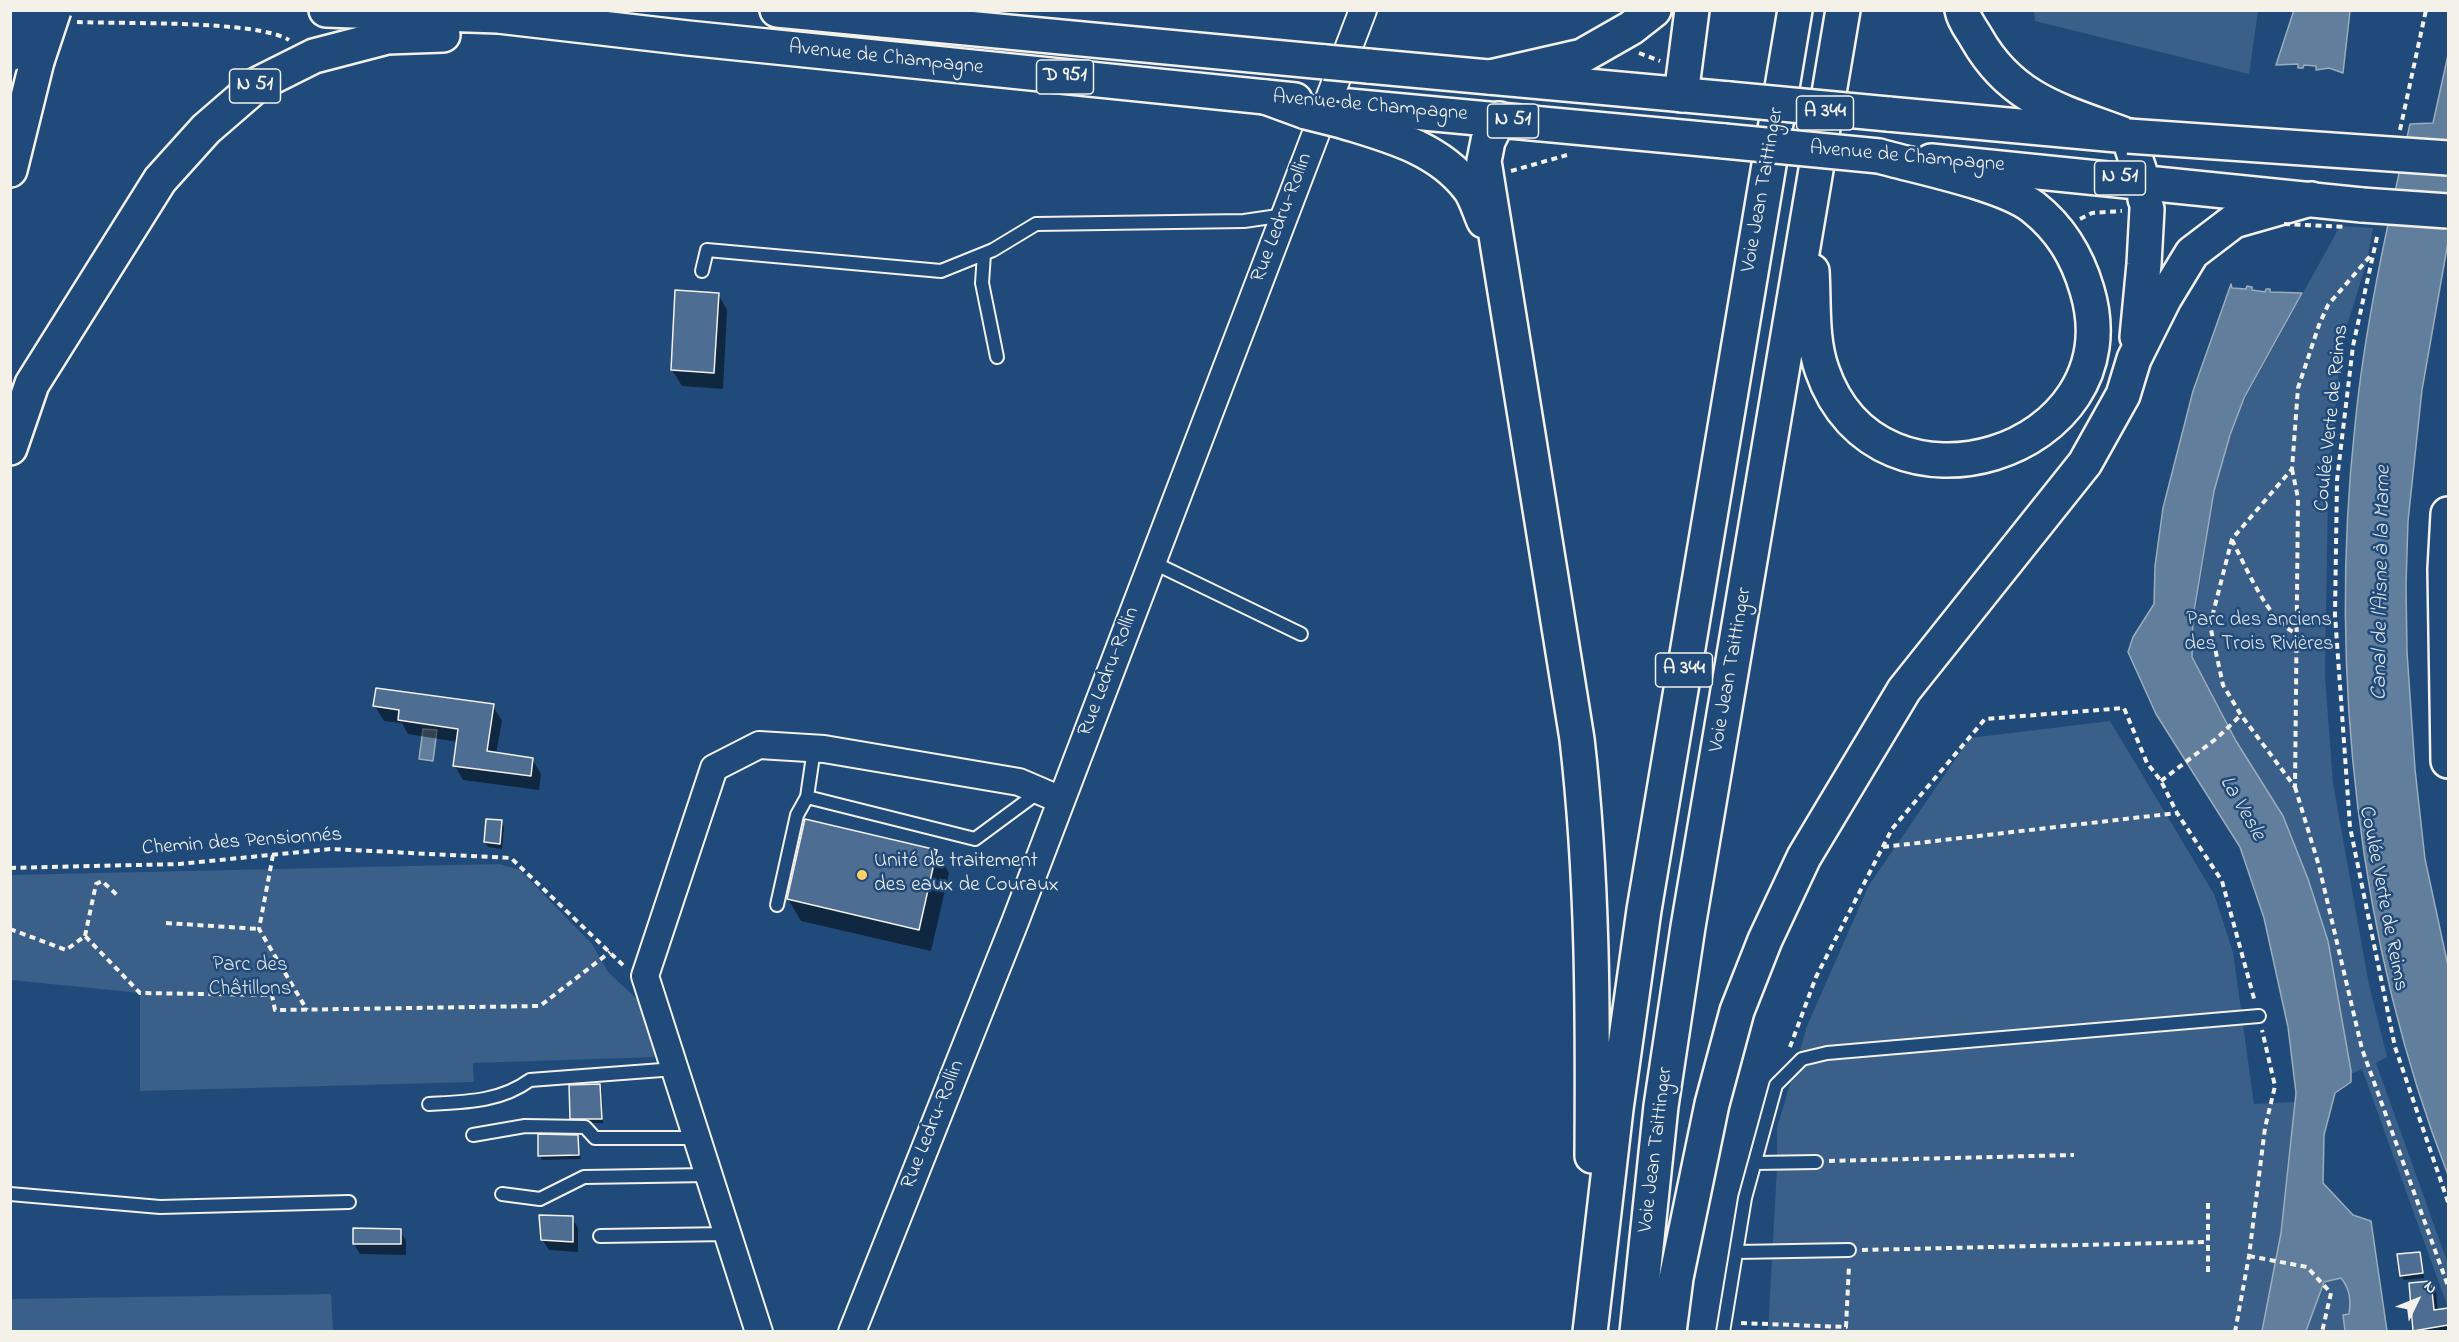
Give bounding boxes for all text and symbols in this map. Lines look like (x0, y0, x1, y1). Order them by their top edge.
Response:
street label: Avenue de Champagne (787, 36, 985, 82)
road number: D 951 (1036, 60, 1094, 94)
road number: N 51 (230, 69, 280, 103)
street label: Avenue de Champagne (1271, 86, 1469, 128)
road number: A 344 (1796, 96, 1854, 130)
road number: N 51 (1488, 104, 1538, 138)
street label: Voie Jean Taittinger (1737, 106, 1791, 274)
street label: Avenue de Champagne (1808, 137, 2006, 179)
street label: Rue Ledru-Rollin (1247, 150, 1319, 286)
road number: N 51 (2094, 161, 2146, 195)
street label: Coulée Verte de Reims (2311, 323, 2355, 513)
water label: Canal de l'Aisne à la Marne (2368, 465, 2398, 701)
street label: Voie Jean Taittinger (1705, 586, 1759, 754)
street label: Rue Ledru-Rollin (1074, 604, 1146, 740)
park label: Parc des anciens des Trois Rivières (2184, 609, 2334, 659)
road number: A 344 (1656, 653, 1712, 687)
water label: La Vesle (2212, 772, 2270, 846)
street label: Coulée Verte de Reims (2352, 804, 2412, 994)
street label: Chemin des Pensionnés (141, 823, 343, 863)
place label: Unité de traitement des eaux de Couraux (874, 850, 1059, 900)
marker: Unité de traitement des eaux de Couraux (855, 868, 869, 882)
park label: Parc des Châtillons (209, 954, 291, 1004)
street label: Rue Ledru-Rollin (897, 1057, 971, 1193)
street label: Voie Jean Taittinger (1634, 1066, 1680, 1234)
north arrow (2387, 1270, 2447, 1330)
text: N (2418, 1276, 2443, 1300)

